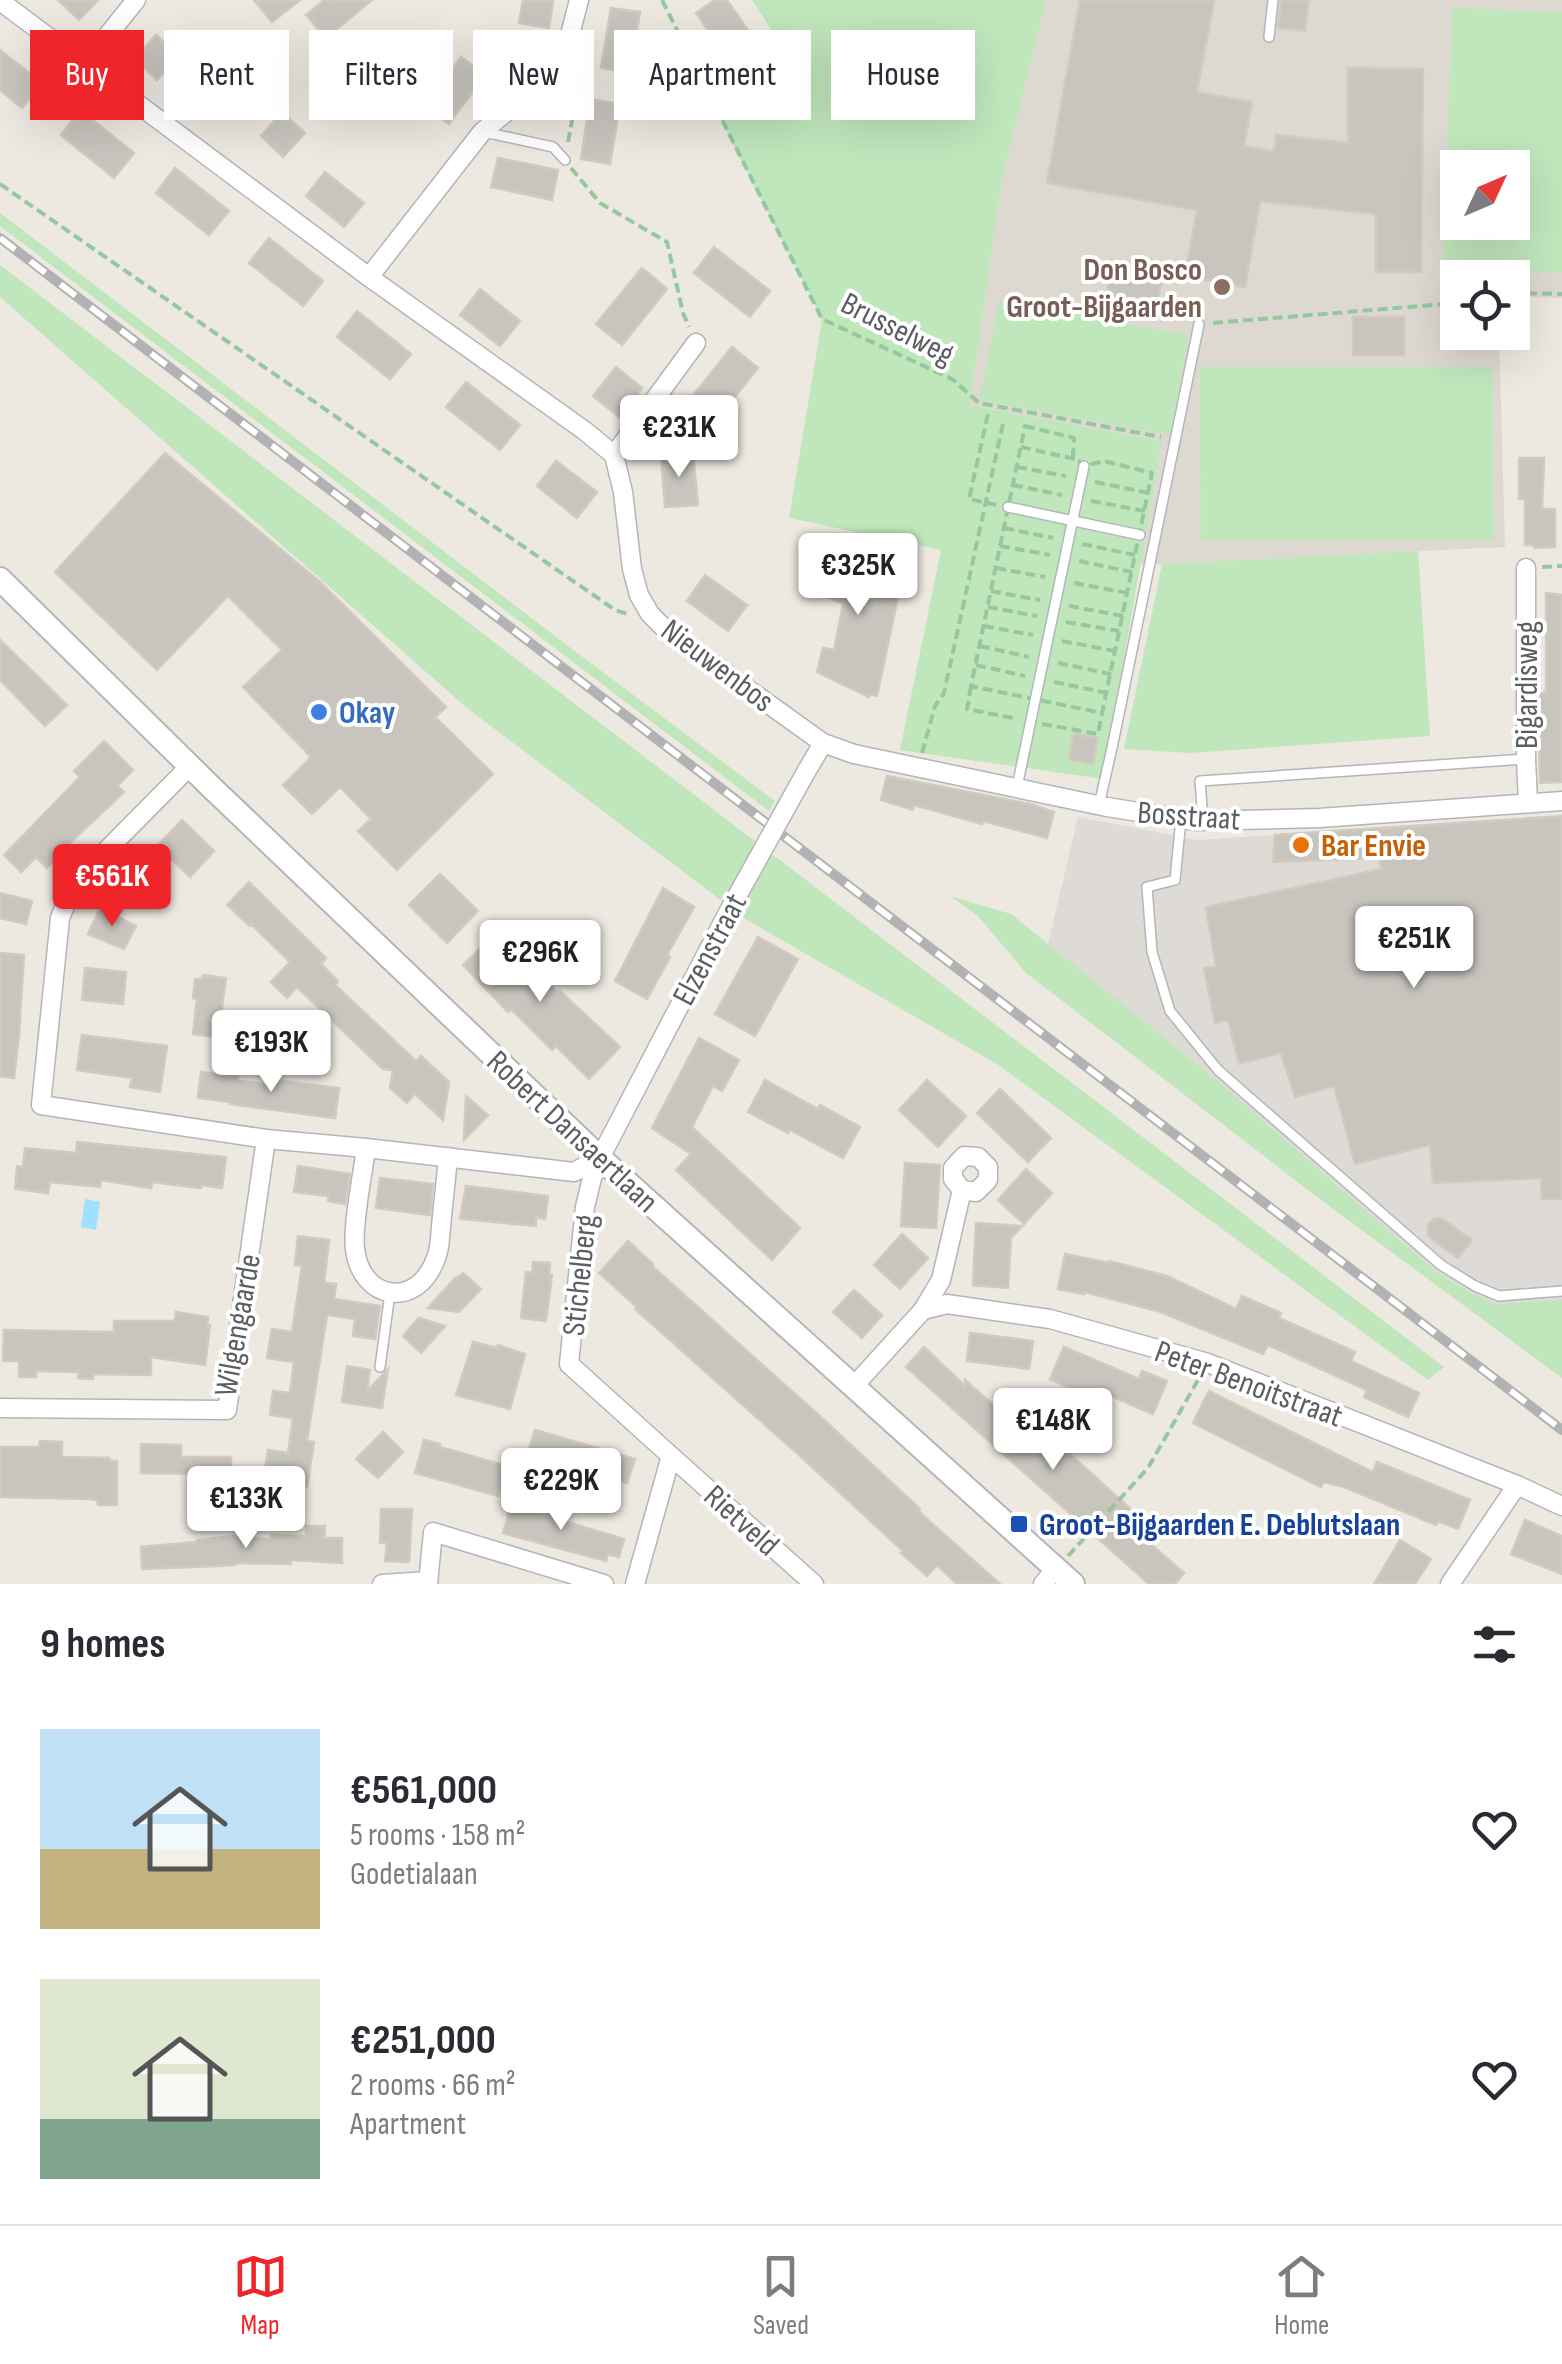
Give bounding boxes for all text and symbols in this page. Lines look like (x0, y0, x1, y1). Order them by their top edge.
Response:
chip: Buy (30, 30, 144, 120)
chip: Rent (164, 30, 289, 120)
chip: Filters (309, 30, 453, 120)
chip: New (473, 30, 594, 120)
chip: Apartment (614, 30, 811, 120)
chip: House (831, 30, 975, 120)
north arrow (1440, 150, 1530, 240)
map controls (1440, 150, 1530, 350)
place label: Don Bosco Groot-Bijgaarden (1006, 251, 1202, 327)
button: locate (1440, 260, 1530, 350)
marker: Don Bosco Groot-Bijgaarden (1211, 276, 1233, 298)
street label: Brusselweg (834, 284, 960, 374)
pin: €231K (609, 395, 749, 480)
text: €231K (642, 408, 716, 447)
pin: €325K (788, 533, 928, 618)
text: €325K (820, 546, 896, 585)
street label: Nieuwenbos (653, 611, 781, 721)
street label: Bigardisweg (1508, 621, 1547, 749)
place label: Okay (339, 694, 395, 733)
marker: Okay (308, 701, 330, 723)
street label: Bosstraat (1136, 793, 1242, 840)
place label: Bar Envie (1321, 827, 1426, 866)
marker: Bar Envie (1290, 834, 1312, 856)
pin: €561K (42, 844, 182, 929)
text: €561K (75, 857, 149, 896)
street label: Elzenstraat (665, 887, 756, 1012)
pin: €251K (1344, 906, 1484, 991)
text: €251K (1377, 919, 1451, 958)
pin: €296K (470, 920, 610, 1005)
text: €296K (502, 933, 578, 972)
pin: €193K (201, 1010, 341, 1095)
text: €193K (234, 1023, 308, 1062)
street label: Robert Dansaertlaan (478, 1043, 666, 1221)
street label: Stichelberg (555, 1212, 606, 1338)
street label: Wilgengaarde (207, 1251, 270, 1399)
street label: Peter Benoitstraat (1149, 1332, 1348, 1436)
pin: €148K (983, 1388, 1123, 1473)
text: €148K (1015, 1401, 1091, 1440)
pin: €229K (491, 1448, 631, 1533)
text: €229K (523, 1461, 599, 1500)
pin: €133K (176, 1466, 316, 1551)
street label: Rietveld (695, 1477, 787, 1565)
text: €133K (209, 1479, 283, 1518)
place label: Groot-Bijgaarden E. Deblutslaan (1039, 1506, 1400, 1545)
marker: Groot-Bijgaarden E. Deblutslaan (1008, 1513, 1030, 1535)
icon: filters (1467, 1617, 1522, 1672)
text: 9 homes (40, 1619, 165, 1670)
text: €561,000 (350, 1765, 497, 1816)
icon: home (120, 1769, 240, 1889)
icon: heart (1467, 1802, 1522, 1857)
text: 5 rooms · 158 m² (350, 1816, 525, 1855)
text: Godetialaan (350, 1855, 478, 1894)
text: €251,000 (350, 2015, 496, 2066)
icon: home (120, 2019, 240, 2139)
icon: heart (1467, 2052, 1522, 2107)
text: 2 rooms · 66 m² (350, 2066, 516, 2105)
text: Apartment (350, 2105, 466, 2144)
tab: Map (233, 2249, 288, 2342)
tab: Saved (753, 2249, 809, 2342)
tab: Home (1274, 2249, 1329, 2342)

